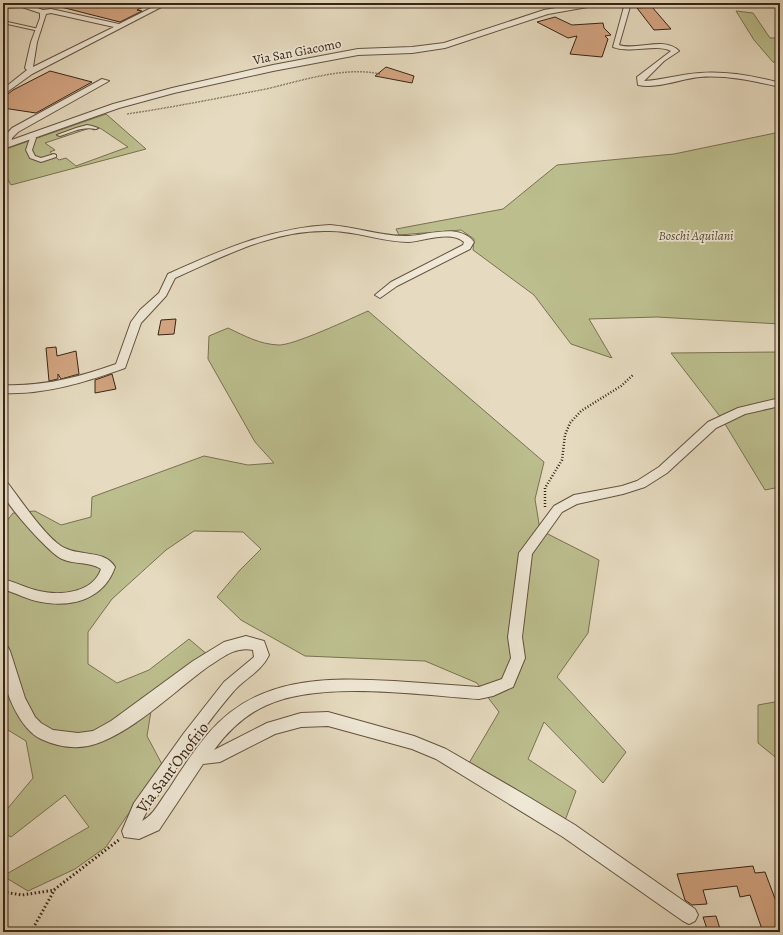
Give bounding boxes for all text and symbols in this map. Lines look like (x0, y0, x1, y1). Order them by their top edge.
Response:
street label: Via San Giacomo (251, 35, 343, 69)
park label: Boschi Aquilani (658, 227, 734, 244)
street label: Via Sant'Onofrio (131, 718, 214, 818)

